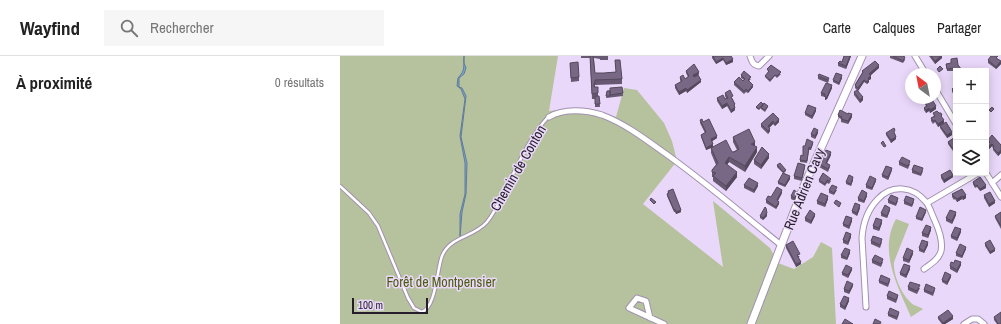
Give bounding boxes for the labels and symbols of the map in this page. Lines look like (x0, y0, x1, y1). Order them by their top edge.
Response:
north arrow (905, 68, 941, 104)
street label: Chemin de Conton (486, 122, 550, 214)
street label: Rue Adrien Cavy (779, 145, 829, 233)
park label: Forêt de Montpensier (386, 273, 496, 291)
scale bar (352, 296, 428, 315)

